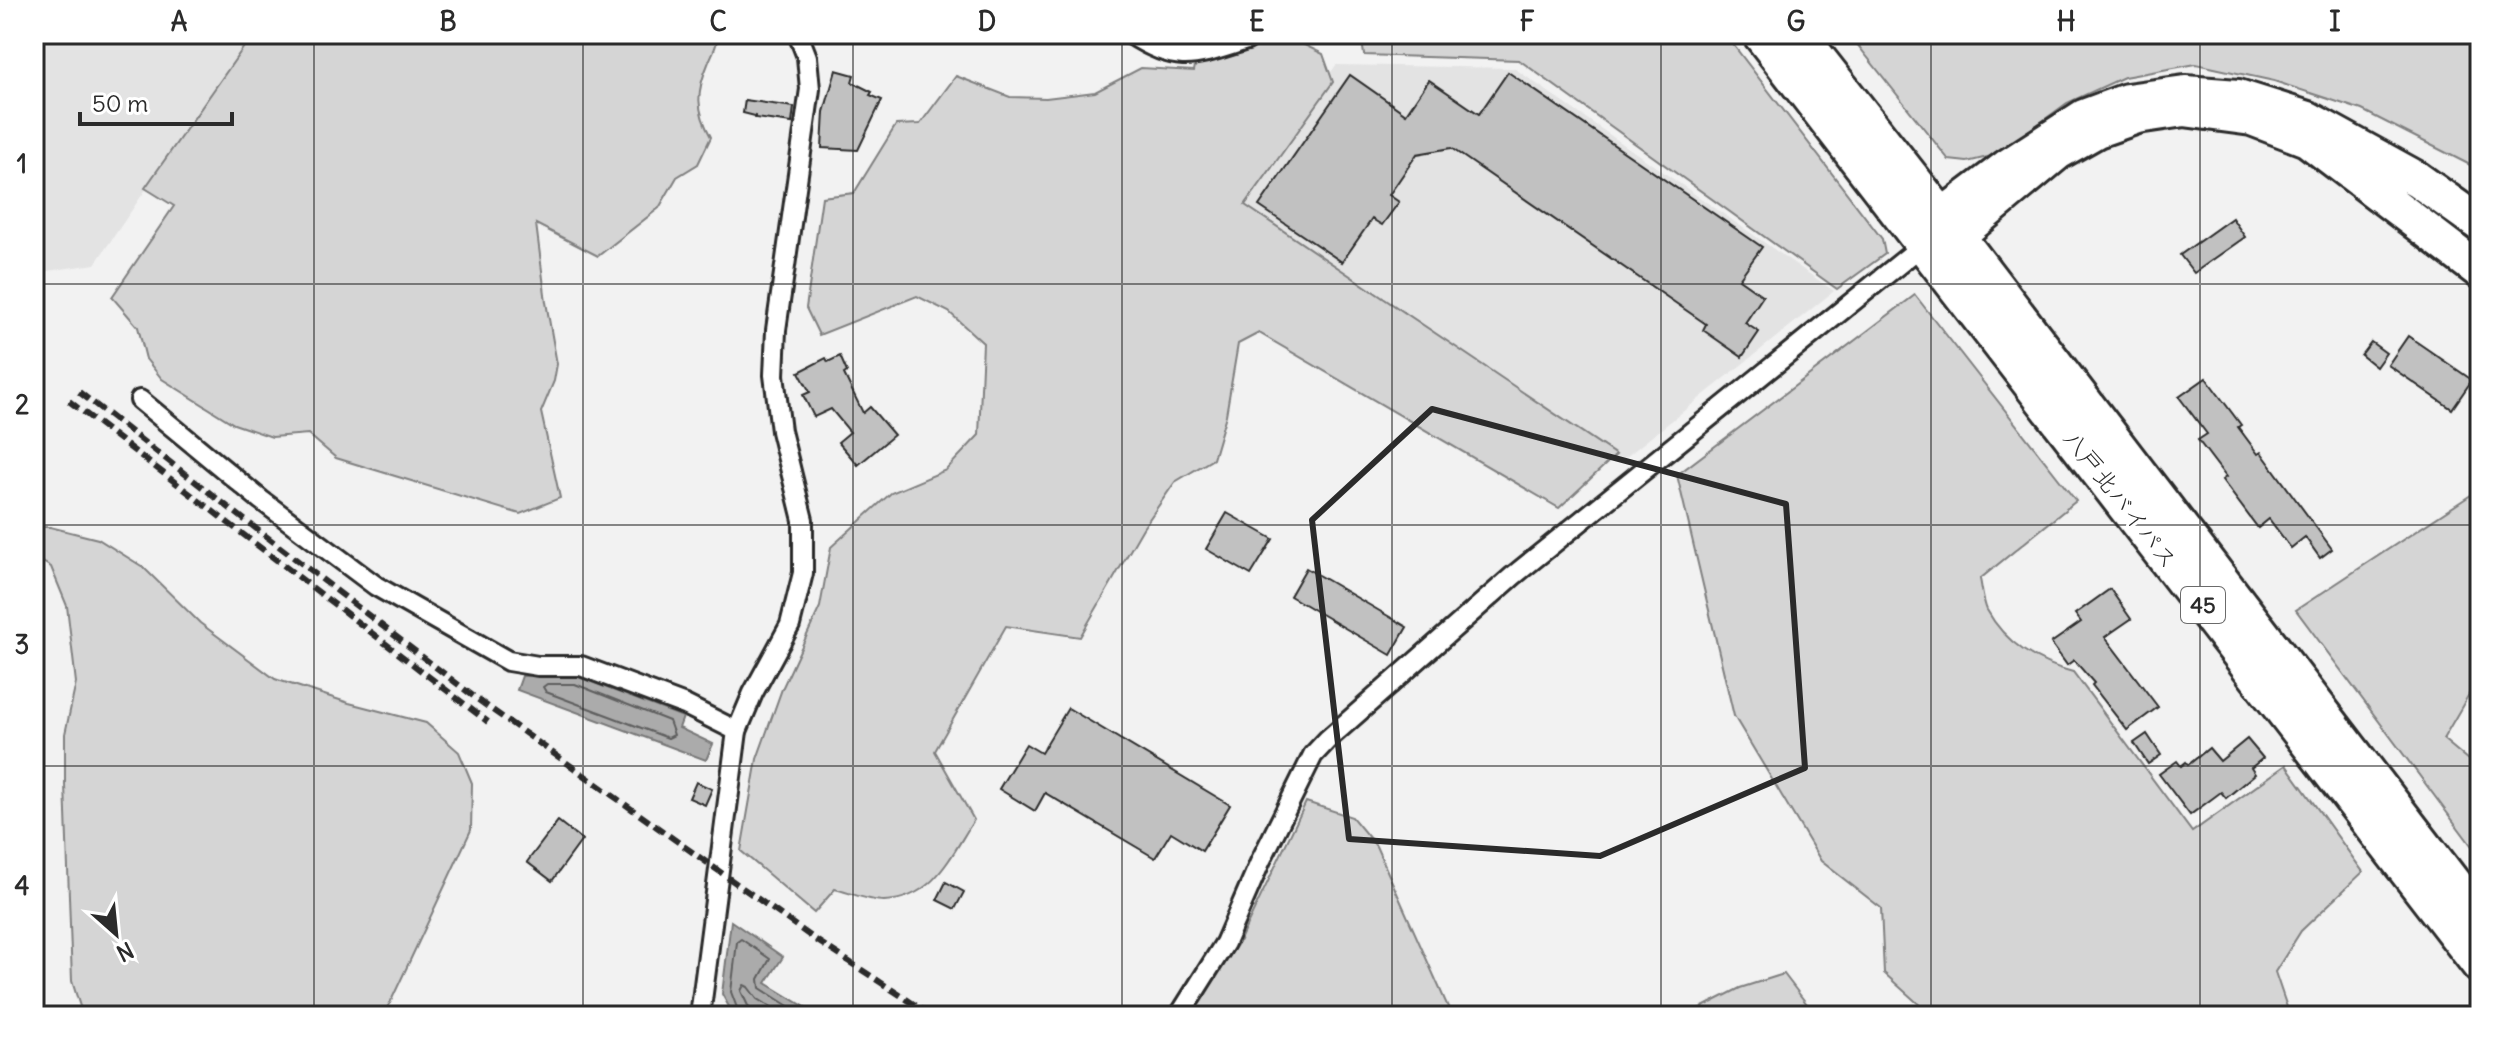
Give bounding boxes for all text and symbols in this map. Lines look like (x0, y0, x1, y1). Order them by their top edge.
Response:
text: A (171, 5, 188, 38)
text: B (439, 5, 457, 38)
text: C (709, 5, 727, 38)
text: D (978, 5, 996, 38)
text: E (1249, 5, 1265, 38)
text: F (1520, 5, 1535, 38)
text: G (1787, 5, 1806, 38)
text: H (2057, 5, 2075, 38)
text: I (2329, 5, 2341, 38)
scale bar (80, 76, 232, 126)
text: 50 m (92, 88, 148, 118)
text: 1 (17, 147, 27, 180)
text: 2 (15, 388, 29, 421)
street label: 八戸北バイパス (2058, 424, 2184, 574)
road number: 45 (2181, 587, 2225, 623)
text: 3 (15, 628, 29, 661)
text: 4 (14, 869, 30, 902)
north arrow (76, 894, 156, 974)
text: N (112, 936, 138, 968)

